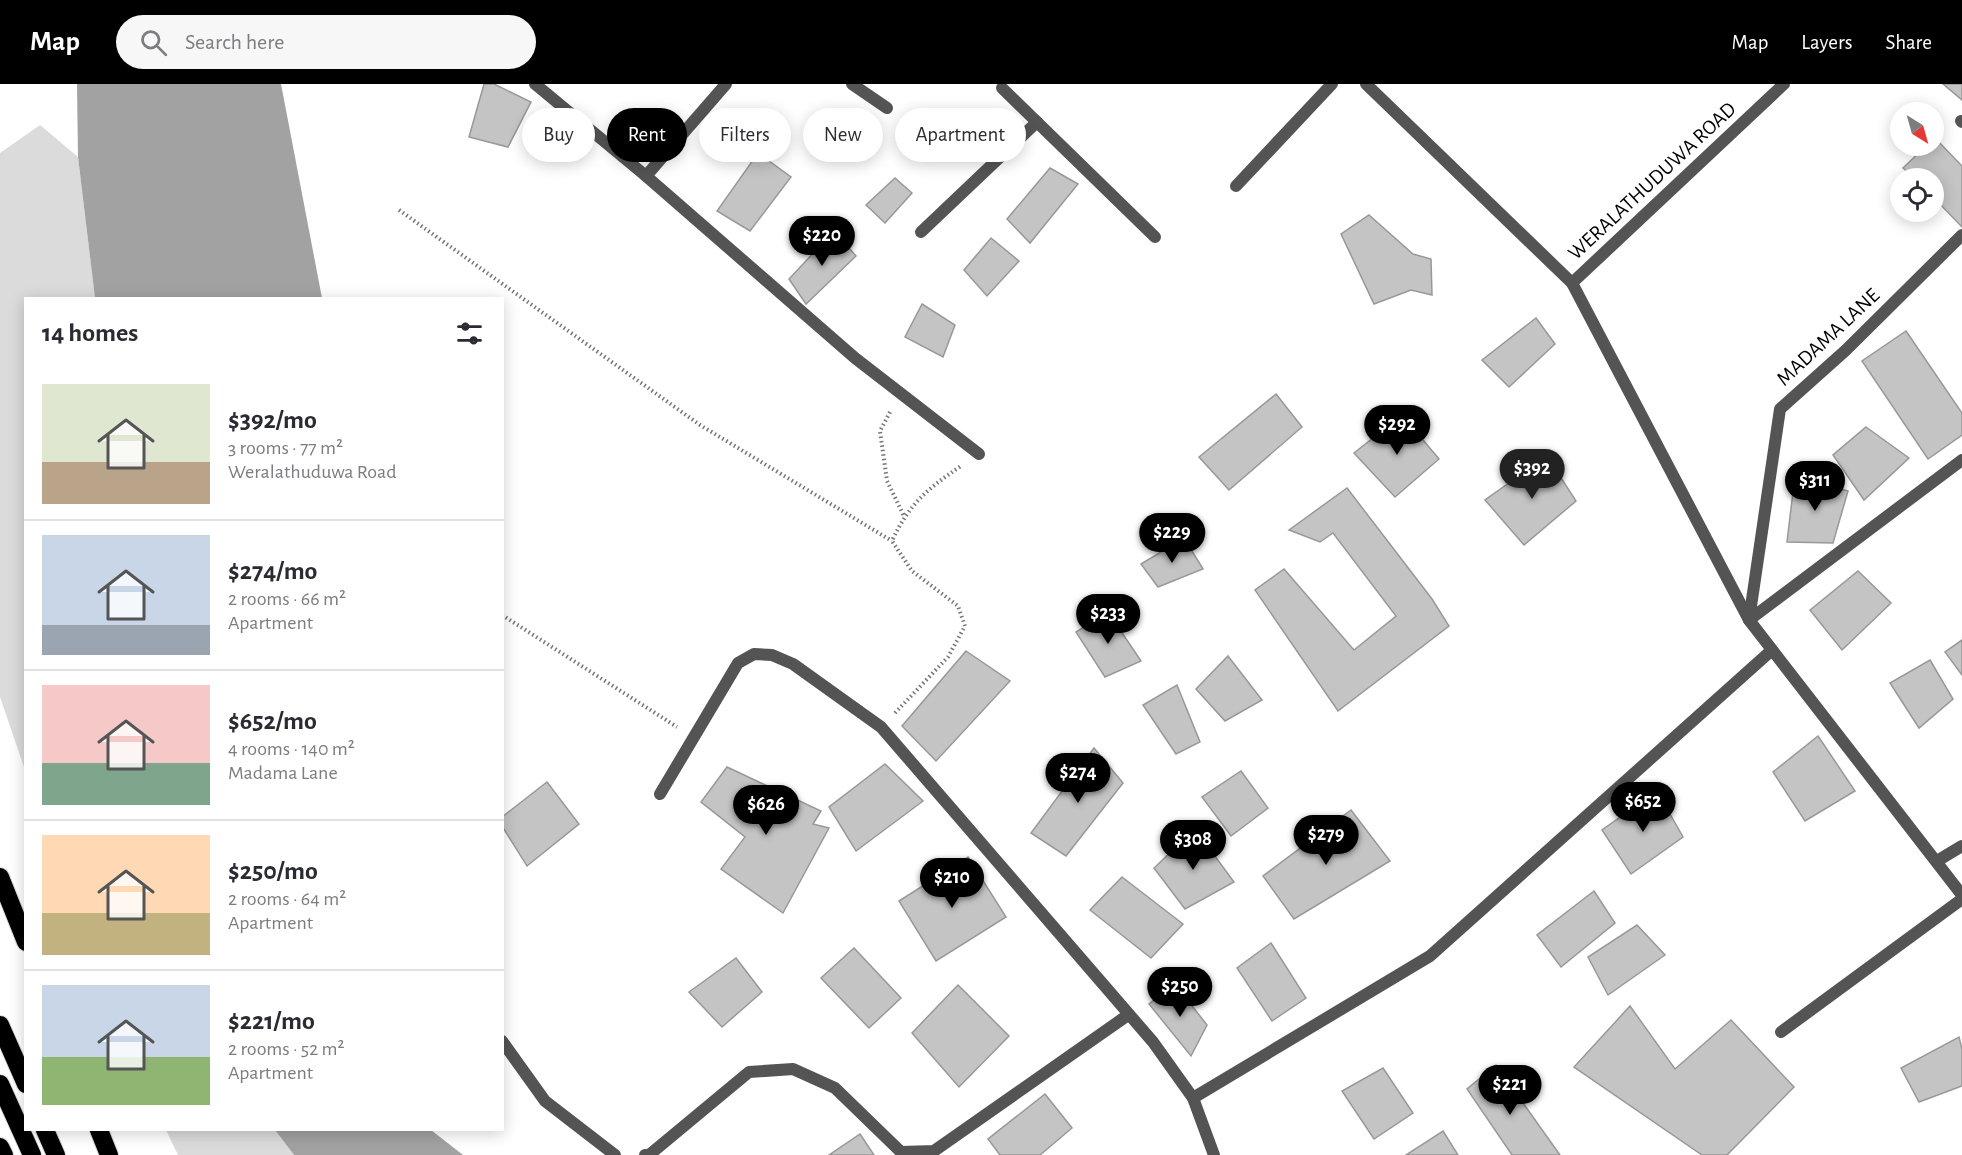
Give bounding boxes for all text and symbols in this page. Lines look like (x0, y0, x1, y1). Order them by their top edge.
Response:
search box (116, 15, 536, 69)
icon: search (137, 26, 170, 59)
text: Map (30, 28, 80, 56)
text: Search here (185, 31, 284, 53)
text: Map (1732, 32, 1768, 53)
text: Layers (1801, 32, 1852, 53)
text: Share (1885, 32, 1932, 53)
street label: WERALATHUDUWA ROAD (1564, 98, 1740, 264)
north arrow (1890, 102, 1944, 156)
map controls (1890, 102, 1944, 222)
chip: Buy (522, 108, 595, 162)
chip: Rent (607, 108, 687, 162)
chip: Filters (699, 108, 791, 162)
chip: New (803, 108, 883, 162)
chip: Apartment (895, 108, 1026, 162)
button: locate (1890, 168, 1944, 222)
pin: $220 (786, 216, 858, 267)
text: $220 (803, 225, 841, 245)
street label: MADAMA LANE (1773, 284, 1883, 390)
icon: filters (453, 317, 486, 350)
text: 14 homes (42, 320, 138, 346)
pin: $292 (1361, 405, 1433, 456)
text: $392/mo (228, 407, 317, 433)
icon: home (90, 408, 162, 480)
text: $292 (1378, 414, 1416, 434)
text: 3 rooms · 77 m² (228, 438, 343, 458)
pin: $392 (1496, 449, 1568, 500)
text: $392 (1514, 458, 1550, 478)
pin: $311 (1779, 461, 1851, 512)
text: Weralathuduwa Road (228, 462, 397, 482)
text: $311 (1799, 470, 1831, 490)
pin: $229 (1136, 513, 1208, 564)
text: $229 (1153, 522, 1191, 542)
text: $274/mo (228, 558, 317, 584)
icon: home (90, 559, 162, 631)
text: 2 rooms · 66 m² (228, 589, 346, 609)
pin: $233 (1072, 594, 1144, 645)
text: $233 (1090, 603, 1126, 623)
text: Apartment (228, 613, 313, 633)
text: $652/mo (228, 708, 317, 734)
icon: home (90, 709, 162, 781)
text: 4 rooms · 140 m² (228, 739, 355, 759)
pin: $274 (1042, 753, 1114, 804)
text: $274 (1059, 762, 1097, 782)
text: Madama Lane (228, 763, 338, 783)
pin: $652 (1607, 782, 1679, 833)
pin: $626 (730, 785, 802, 836)
text: $652 (1625, 791, 1661, 811)
text: $626 (747, 794, 785, 814)
pin: $279 (1290, 815, 1362, 866)
pin: $308 (1157, 820, 1229, 871)
text: $279 (1308, 824, 1344, 844)
text: $308 (1174, 829, 1212, 849)
text: $250/mo (228, 858, 318, 884)
pin: $210 (916, 858, 988, 909)
icon: home (90, 859, 162, 931)
text: $210 (934, 867, 970, 887)
text: 2 rooms · 64 m² (228, 889, 346, 909)
text: Apartment (228, 913, 313, 933)
pin: $250 (1144, 967, 1216, 1018)
text: $250 (1161, 976, 1199, 996)
text: $221/mo (228, 1008, 315, 1034)
icon: home (90, 1009, 162, 1081)
text: 2 rooms · 52 m² (228, 1039, 345, 1059)
text: Apartment (228, 1063, 313, 1083)
pin: $221 (1474, 1065, 1546, 1116)
text: $221 (1492, 1074, 1528, 1094)

